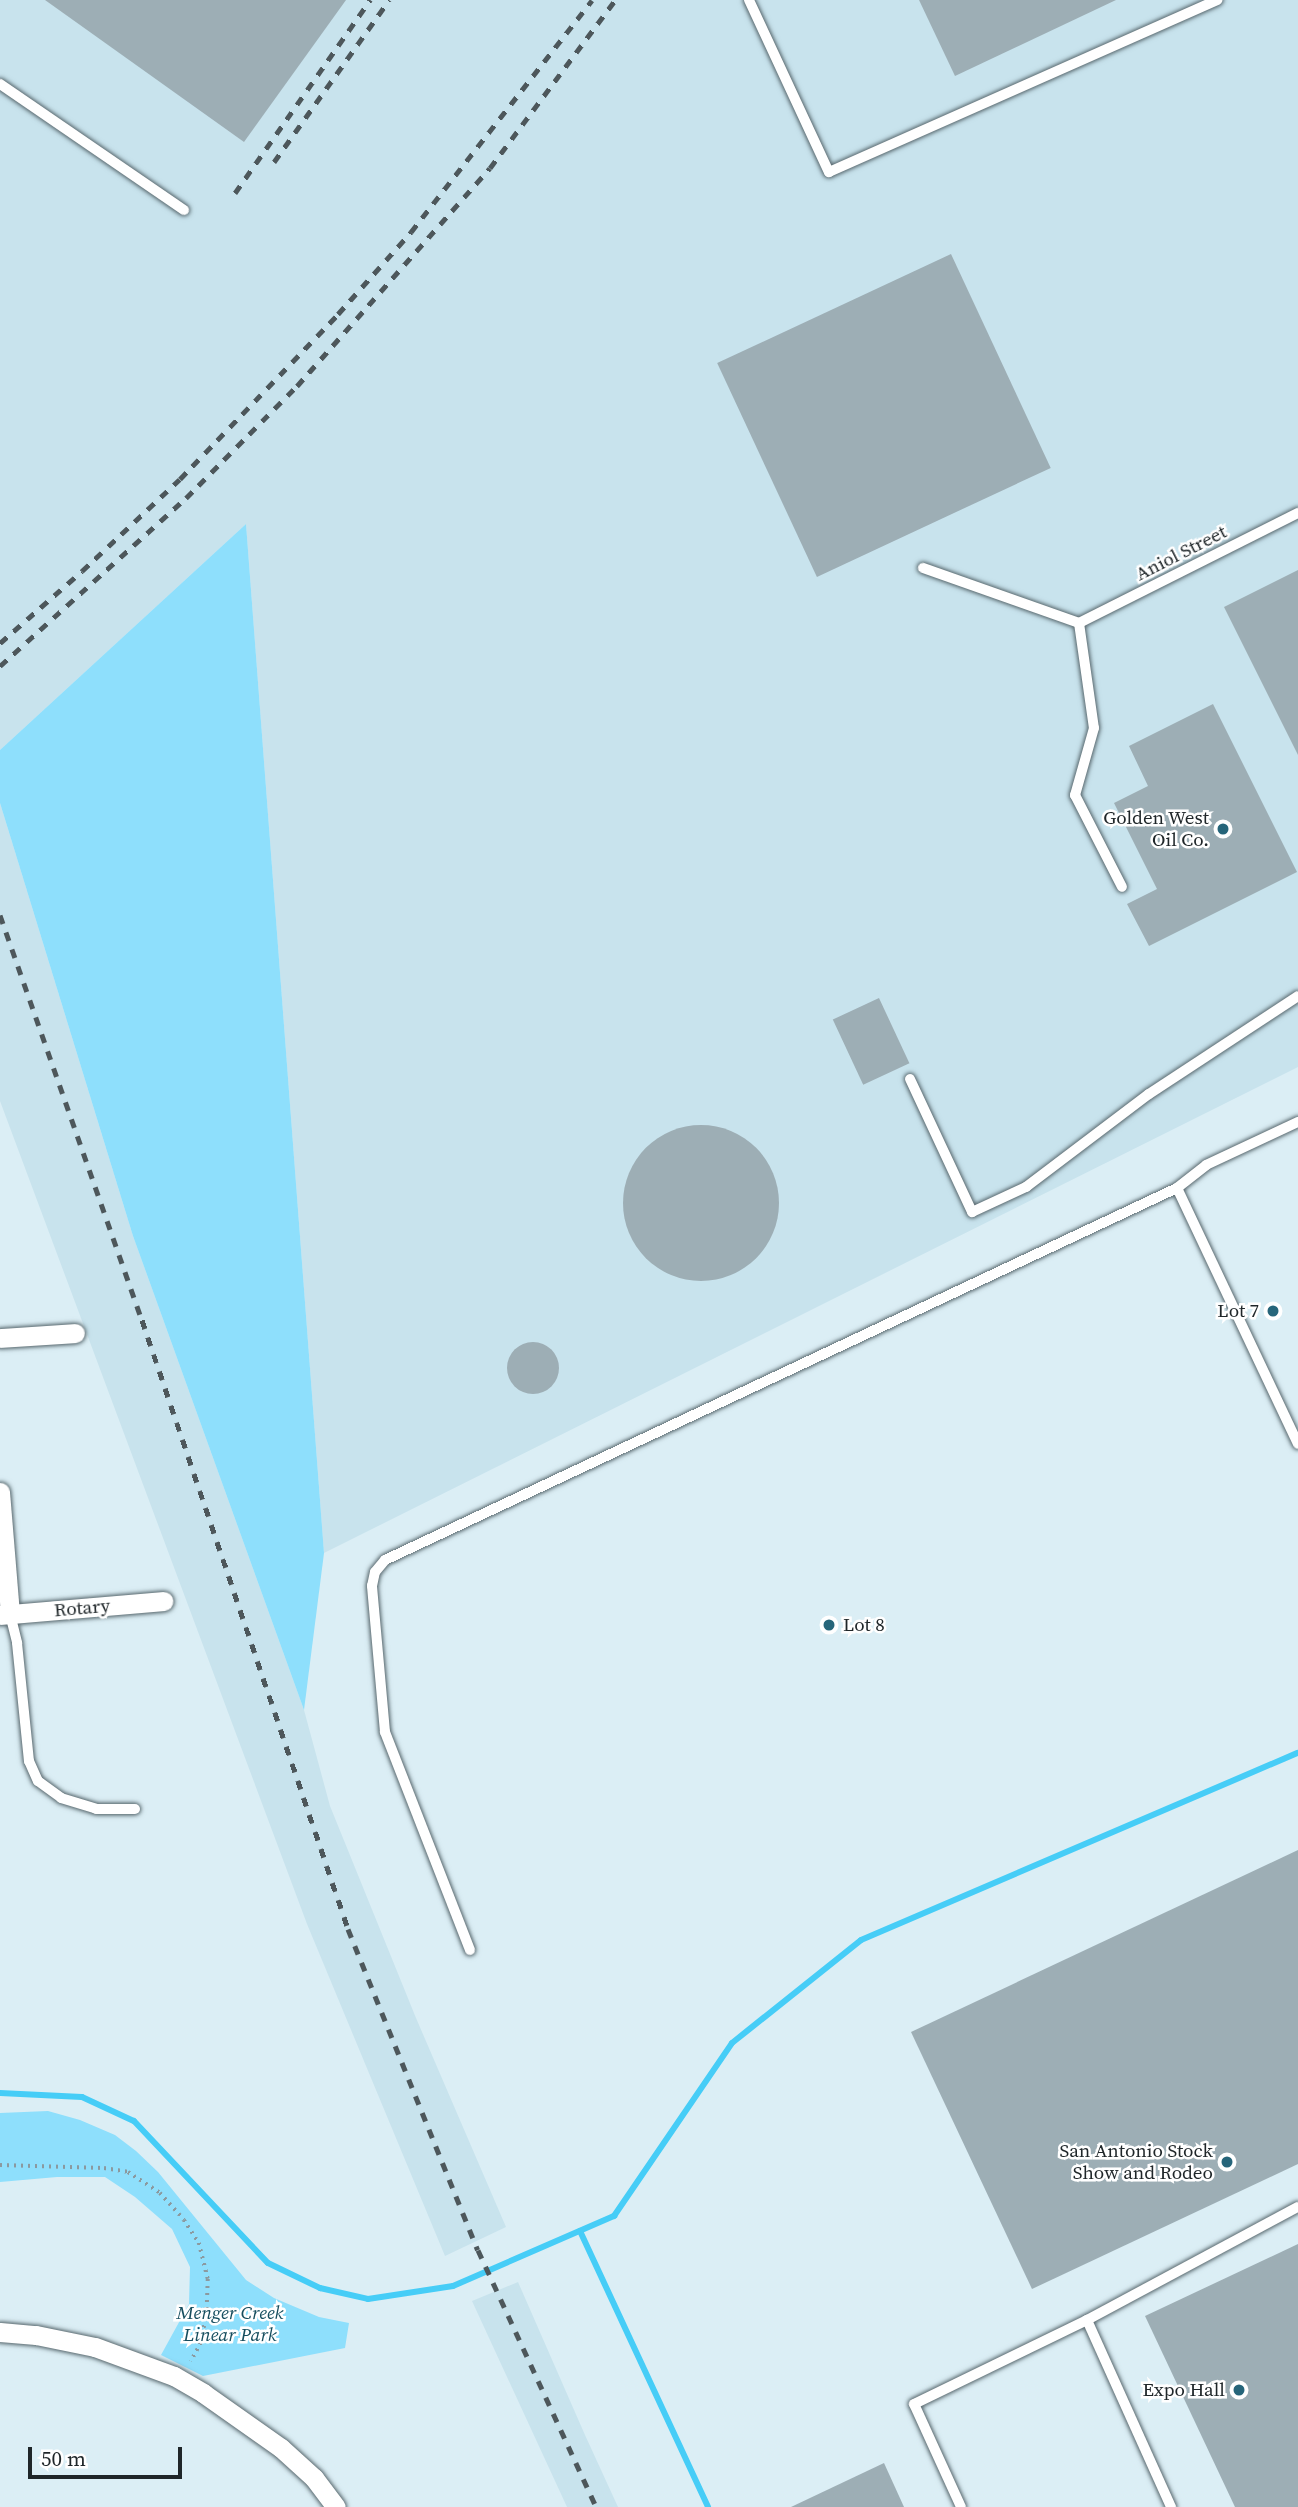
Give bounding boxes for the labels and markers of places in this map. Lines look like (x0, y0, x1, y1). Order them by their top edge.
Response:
place label: Golden West Oil Co. (1103, 807, 1209, 851)
marker: Golden West Oil Co. (1215, 821, 1231, 837)
place label: Lot 7 (1217, 1300, 1259, 1322)
marker: Lot 7 (1265, 1303, 1281, 1319)
place label: Lot 8 (843, 1614, 885, 1636)
marker: Lot 8 (821, 1617, 837, 1633)
place label: San Antonio Stock Show and Rodeo (1059, 2140, 1213, 2184)
marker: San Antonio Stock Show and Rodeo (1219, 2154, 1235, 2170)
place label: Expo Hall (1142, 2379, 1225, 2401)
marker: Expo Hall (1231, 2382, 1247, 2398)

